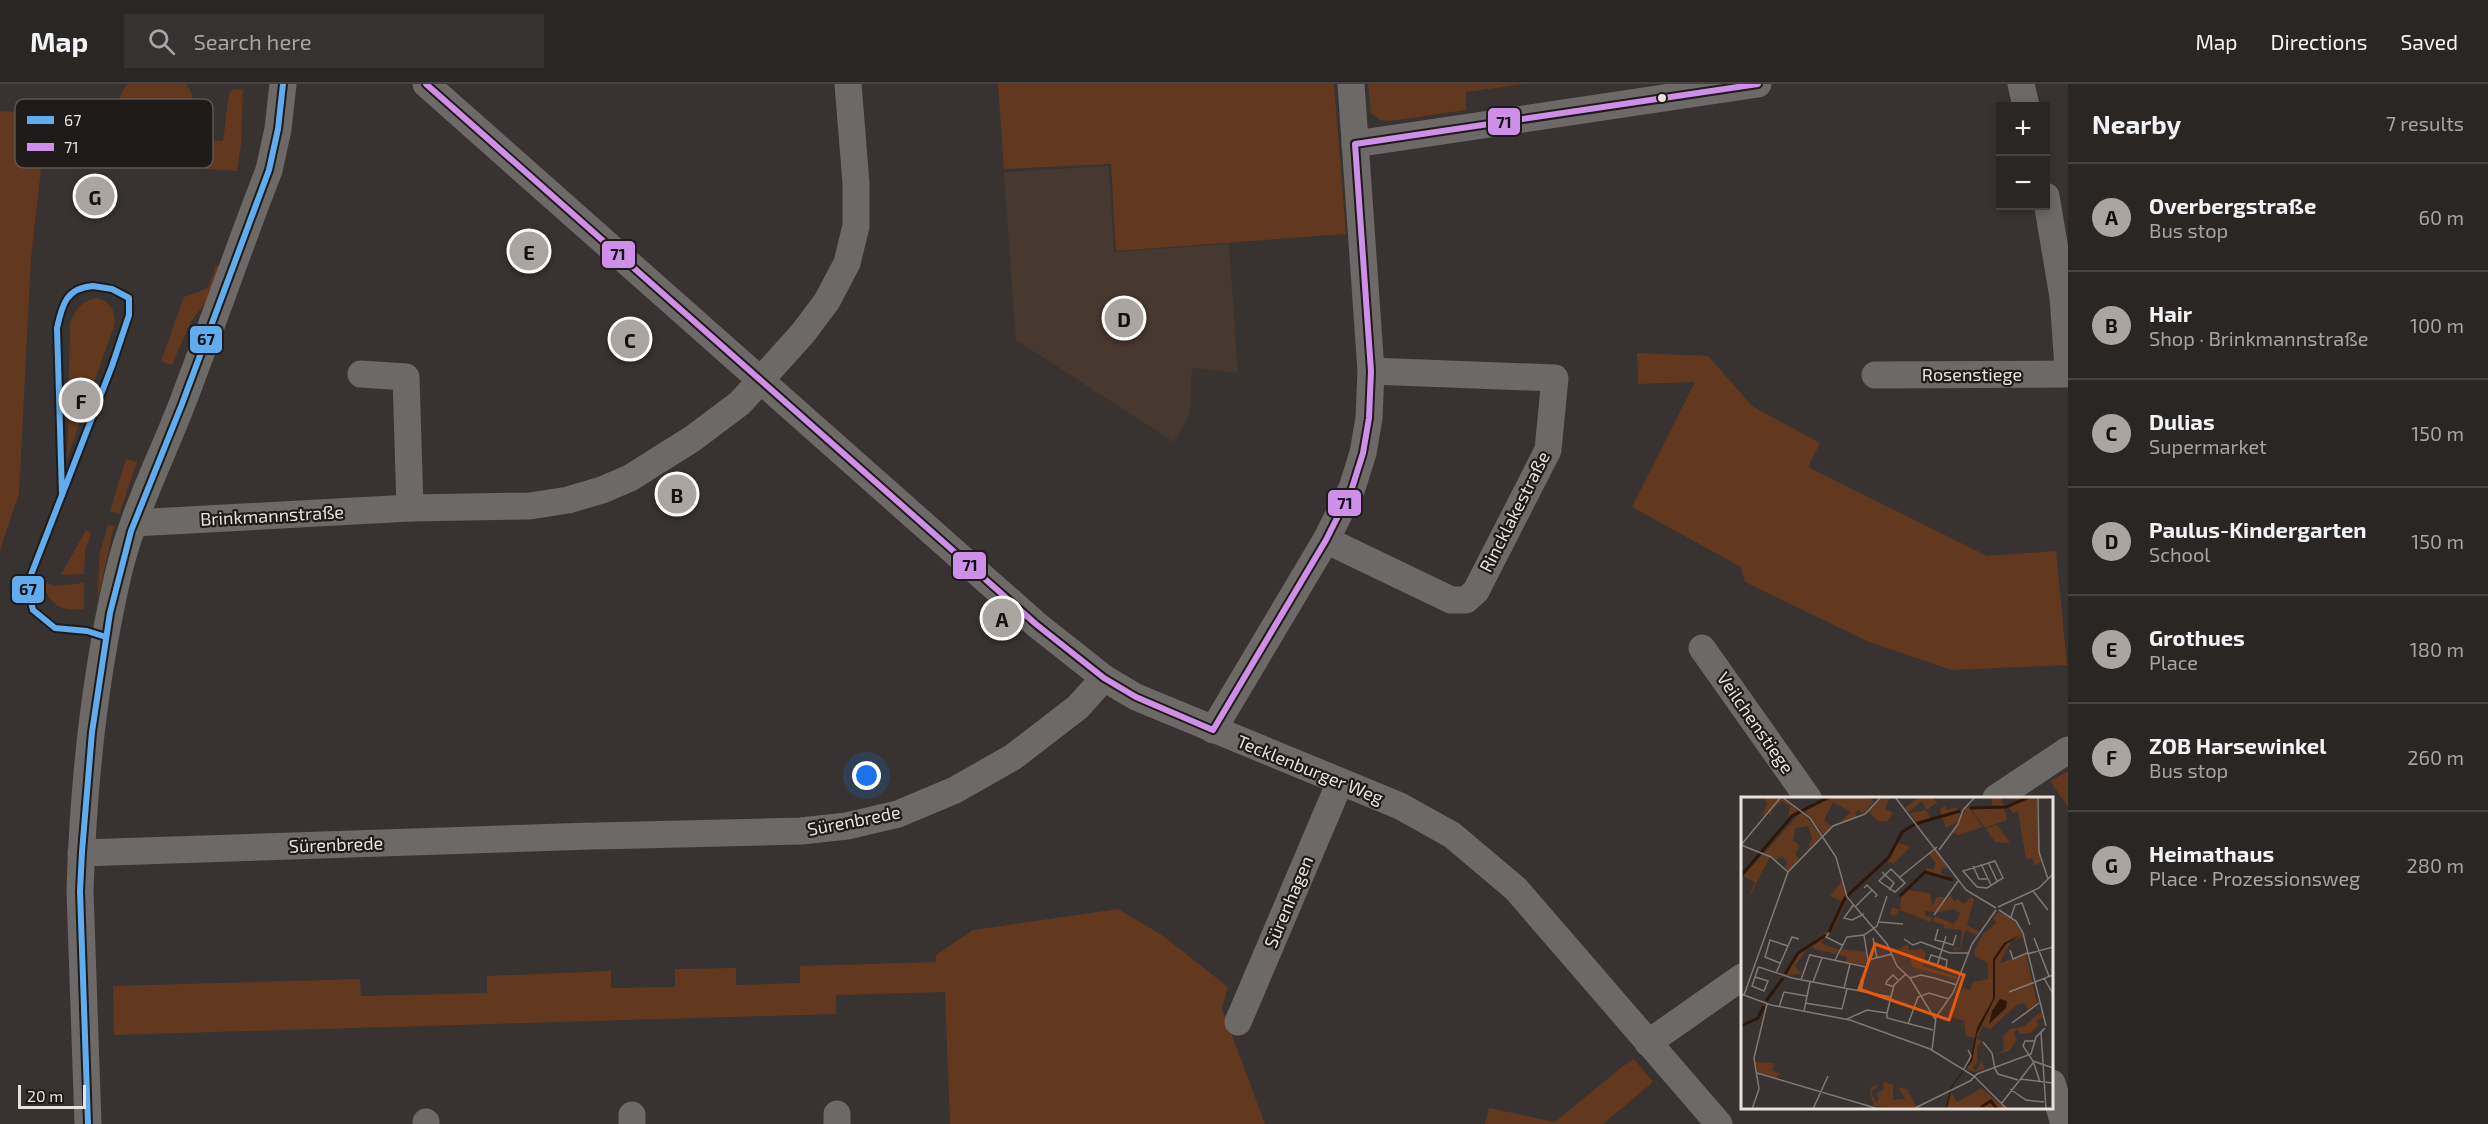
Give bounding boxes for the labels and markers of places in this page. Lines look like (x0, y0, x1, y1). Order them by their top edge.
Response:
unlabelled marker (1656, 92, 1668, 104)
pin: G (76, 174, 115, 218)
pin: E (510, 228, 548, 274)
pin: D (1104, 296, 1144, 340)
pin: C (610, 316, 650, 362)
pin: F (62, 378, 100, 422)
pin: B (658, 472, 696, 516)
pin: A (982, 596, 1022, 640)

